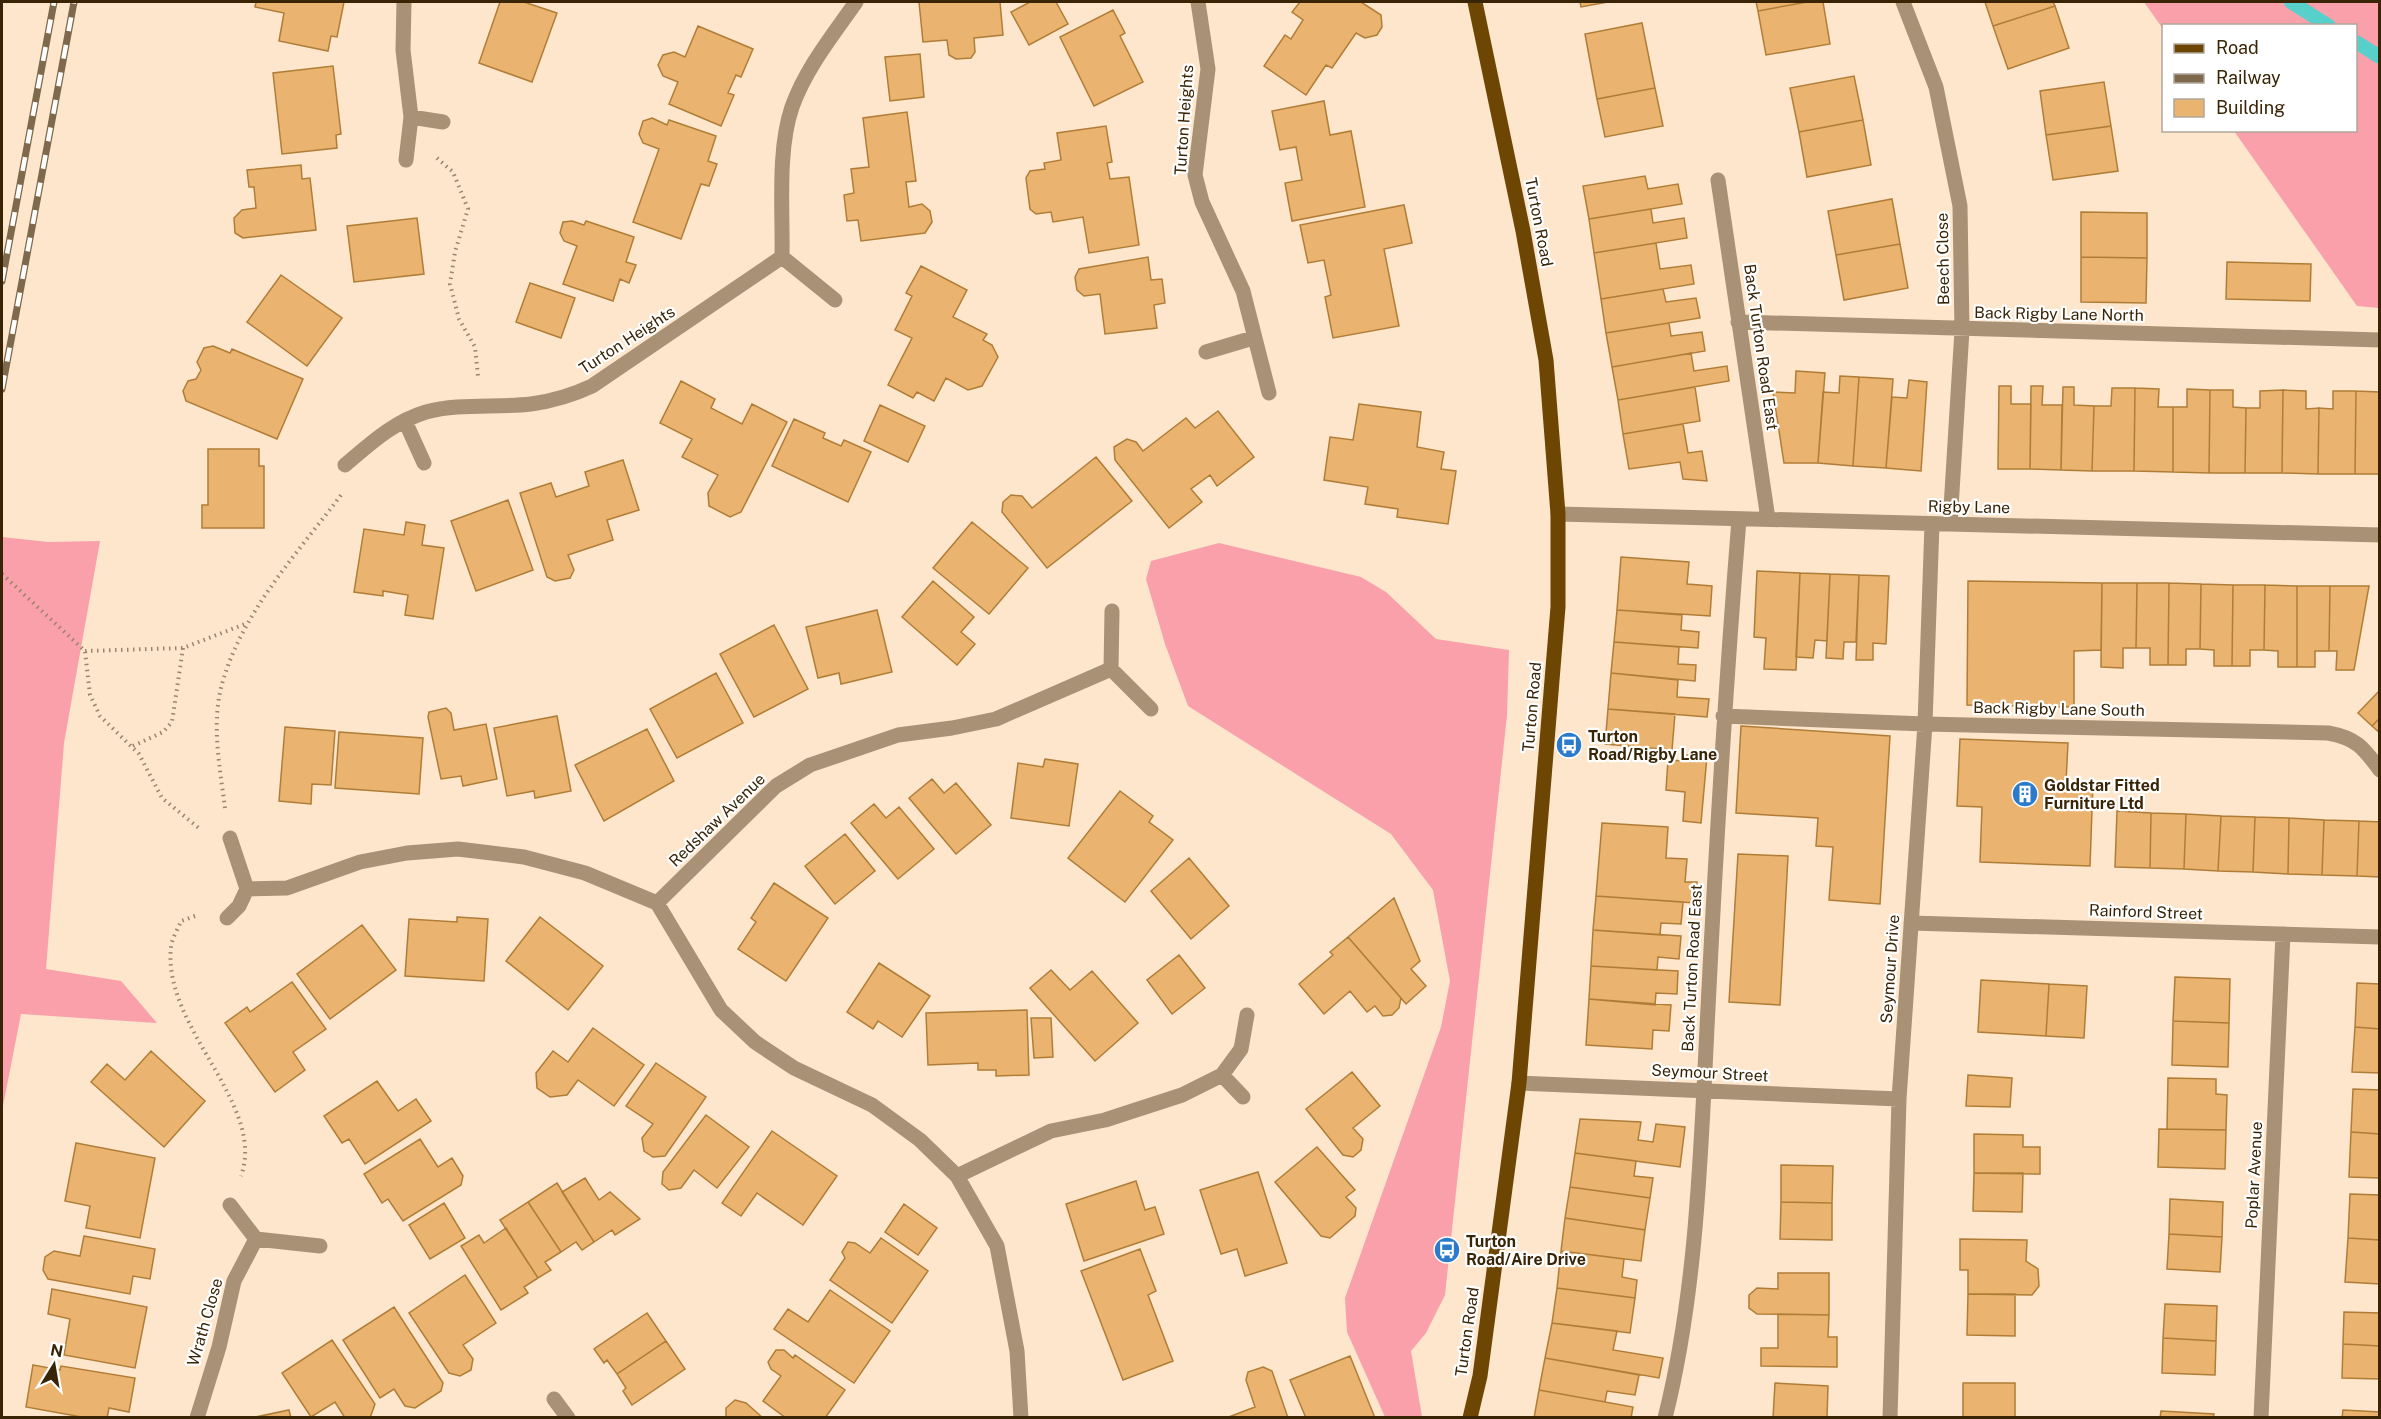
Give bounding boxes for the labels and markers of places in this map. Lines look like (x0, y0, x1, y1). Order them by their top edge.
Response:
place label: Turton Road/Rigby Lane (1588, 727, 1717, 764)
bus stop icon: Turton Road/Rigby Lane (1554, 730, 1584, 760)
place label: Goldstar Fitted Furniture Ltd (2044, 776, 2160, 813)
building icon: Goldstar Fitted Furniture Ltd (2010, 779, 2040, 809)
place label: Turton Road/Aire Drive (1466, 1232, 1586, 1269)
bus stop icon: Turton Road/Aire Drive (1432, 1235, 1462, 1265)

